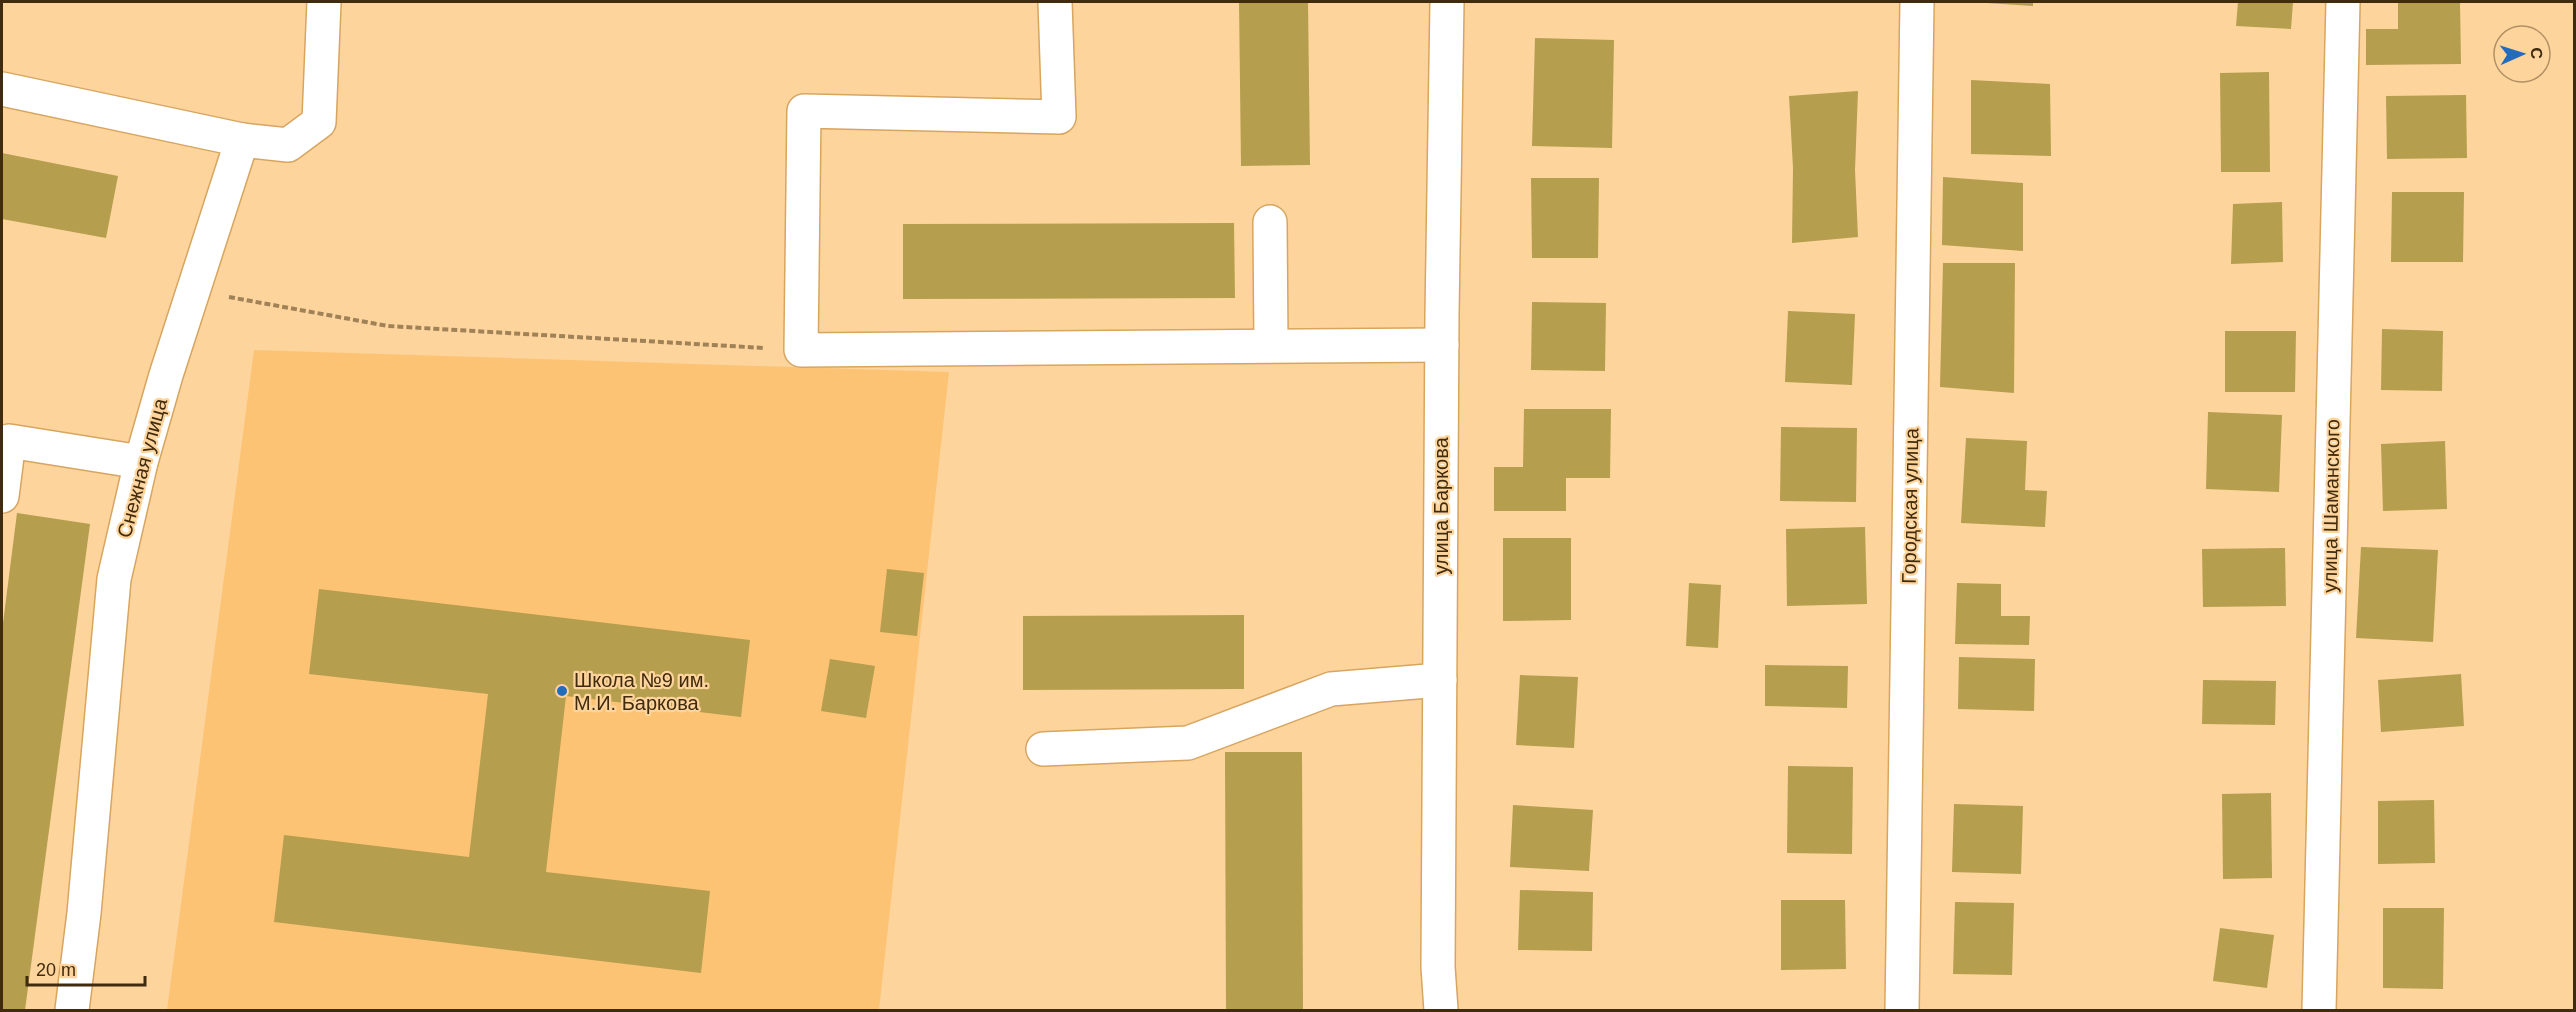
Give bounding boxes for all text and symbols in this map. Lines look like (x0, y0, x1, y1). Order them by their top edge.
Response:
north arrow (2492, 24, 2552, 84)
text: С (2528, 47, 2545, 60)
street label: Снежная улица (113, 395, 171, 540)
street label: улица Шаманского (2318, 419, 2344, 593)
street label: Городская улица (1898, 427, 1922, 584)
street label: улица Баркова (1430, 436, 1452, 575)
place label: Школа №9 им. М.И. Баркова (574, 669, 709, 714)
marker: Школа №9 им. М.И. Баркова (555, 684, 569, 698)
scale bar (27, 949, 146, 987)
text: 20 m (36, 960, 76, 980)

